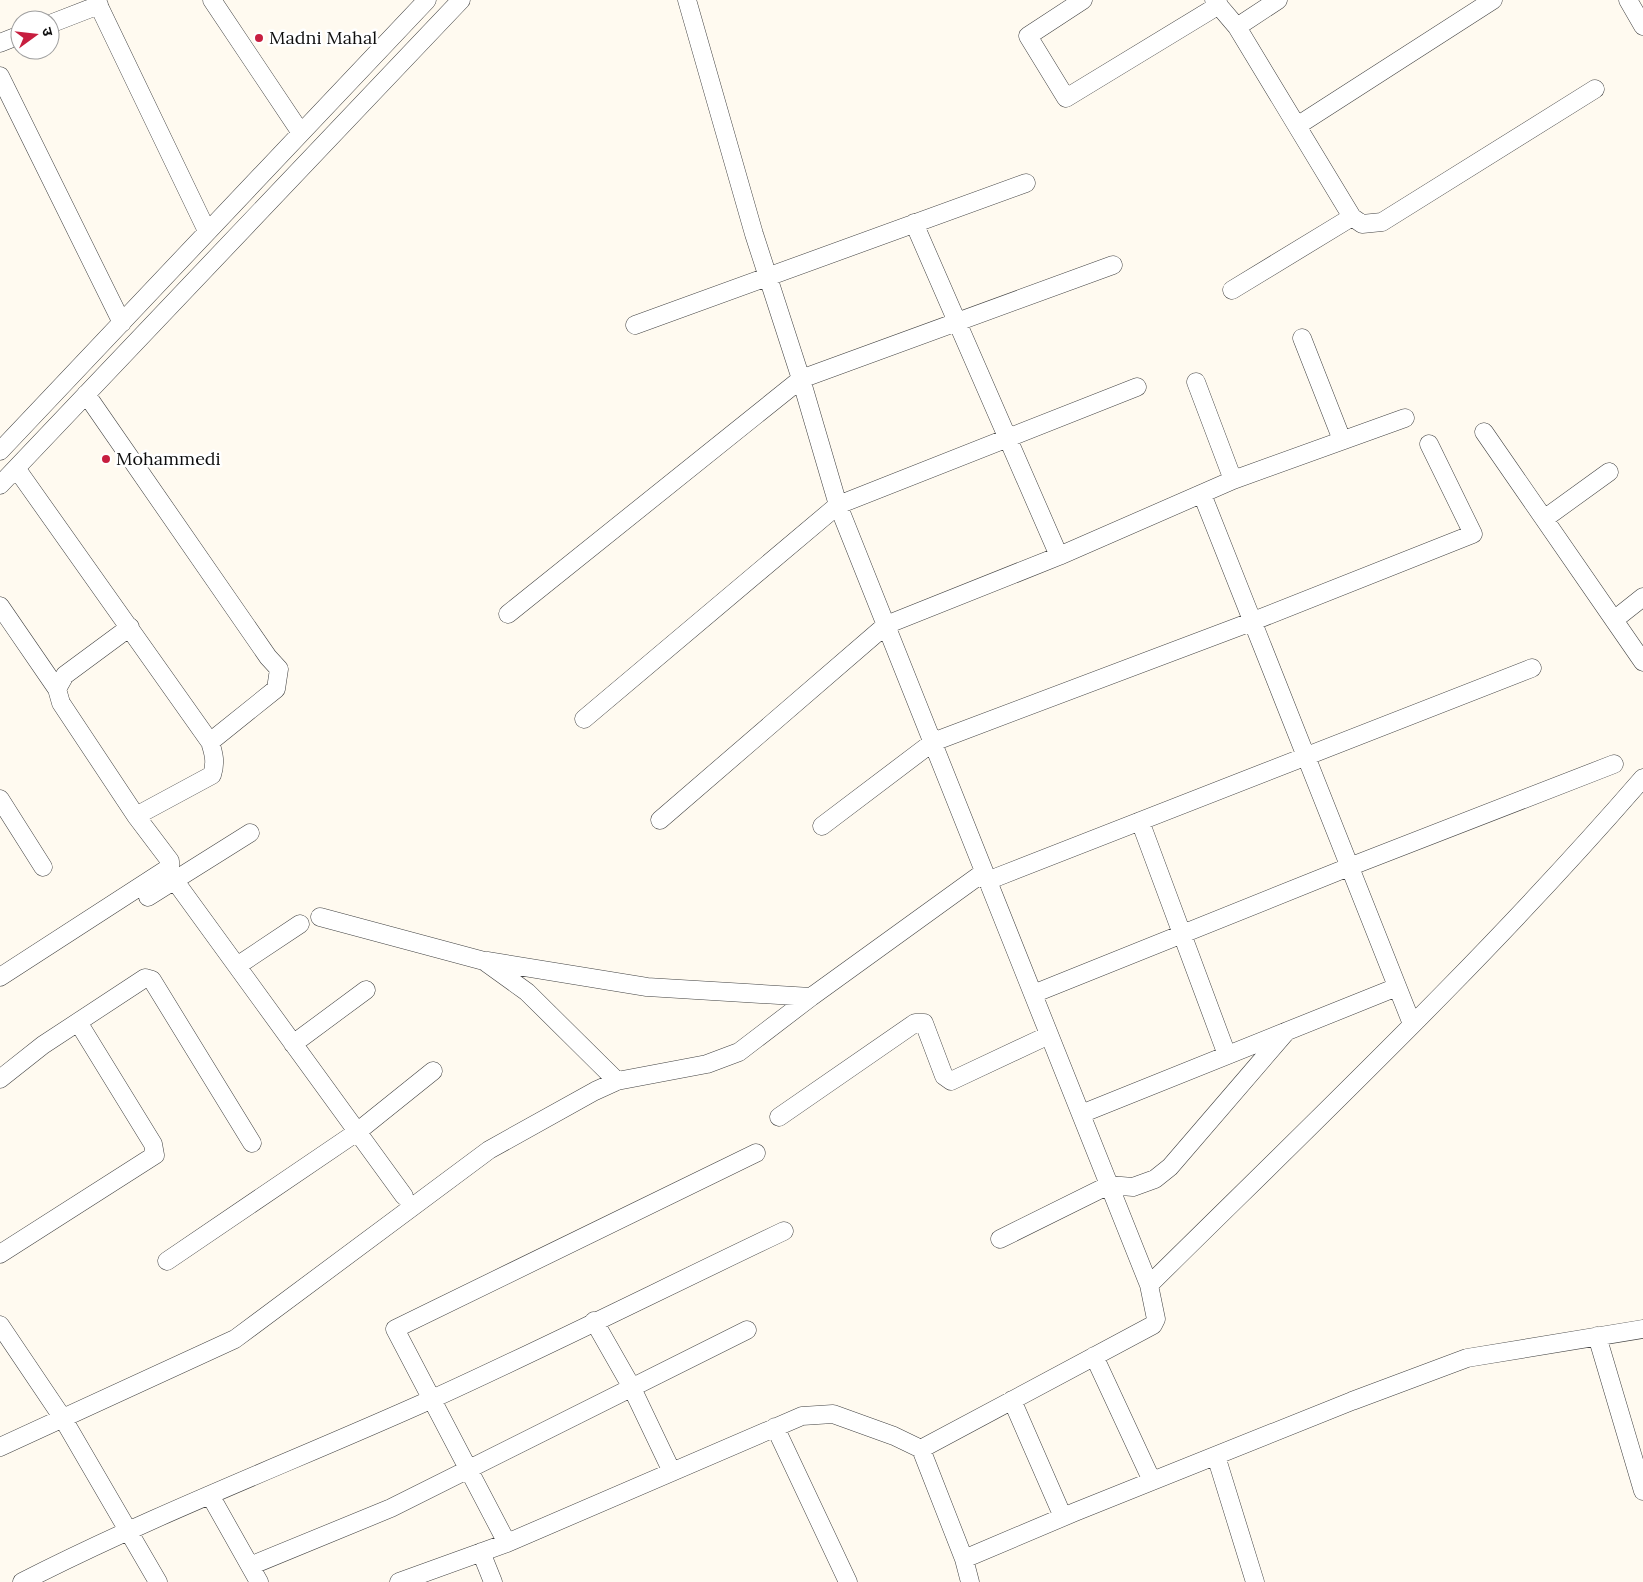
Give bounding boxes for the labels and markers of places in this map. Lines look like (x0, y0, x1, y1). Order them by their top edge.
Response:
place label: Madni Mahal (269, 26, 377, 49)
marker: Madni Mahal (253, 32, 265, 44)
place label: Mohammedi (116, 447, 221, 470)
marker: Mohammedi (100, 453, 112, 465)

